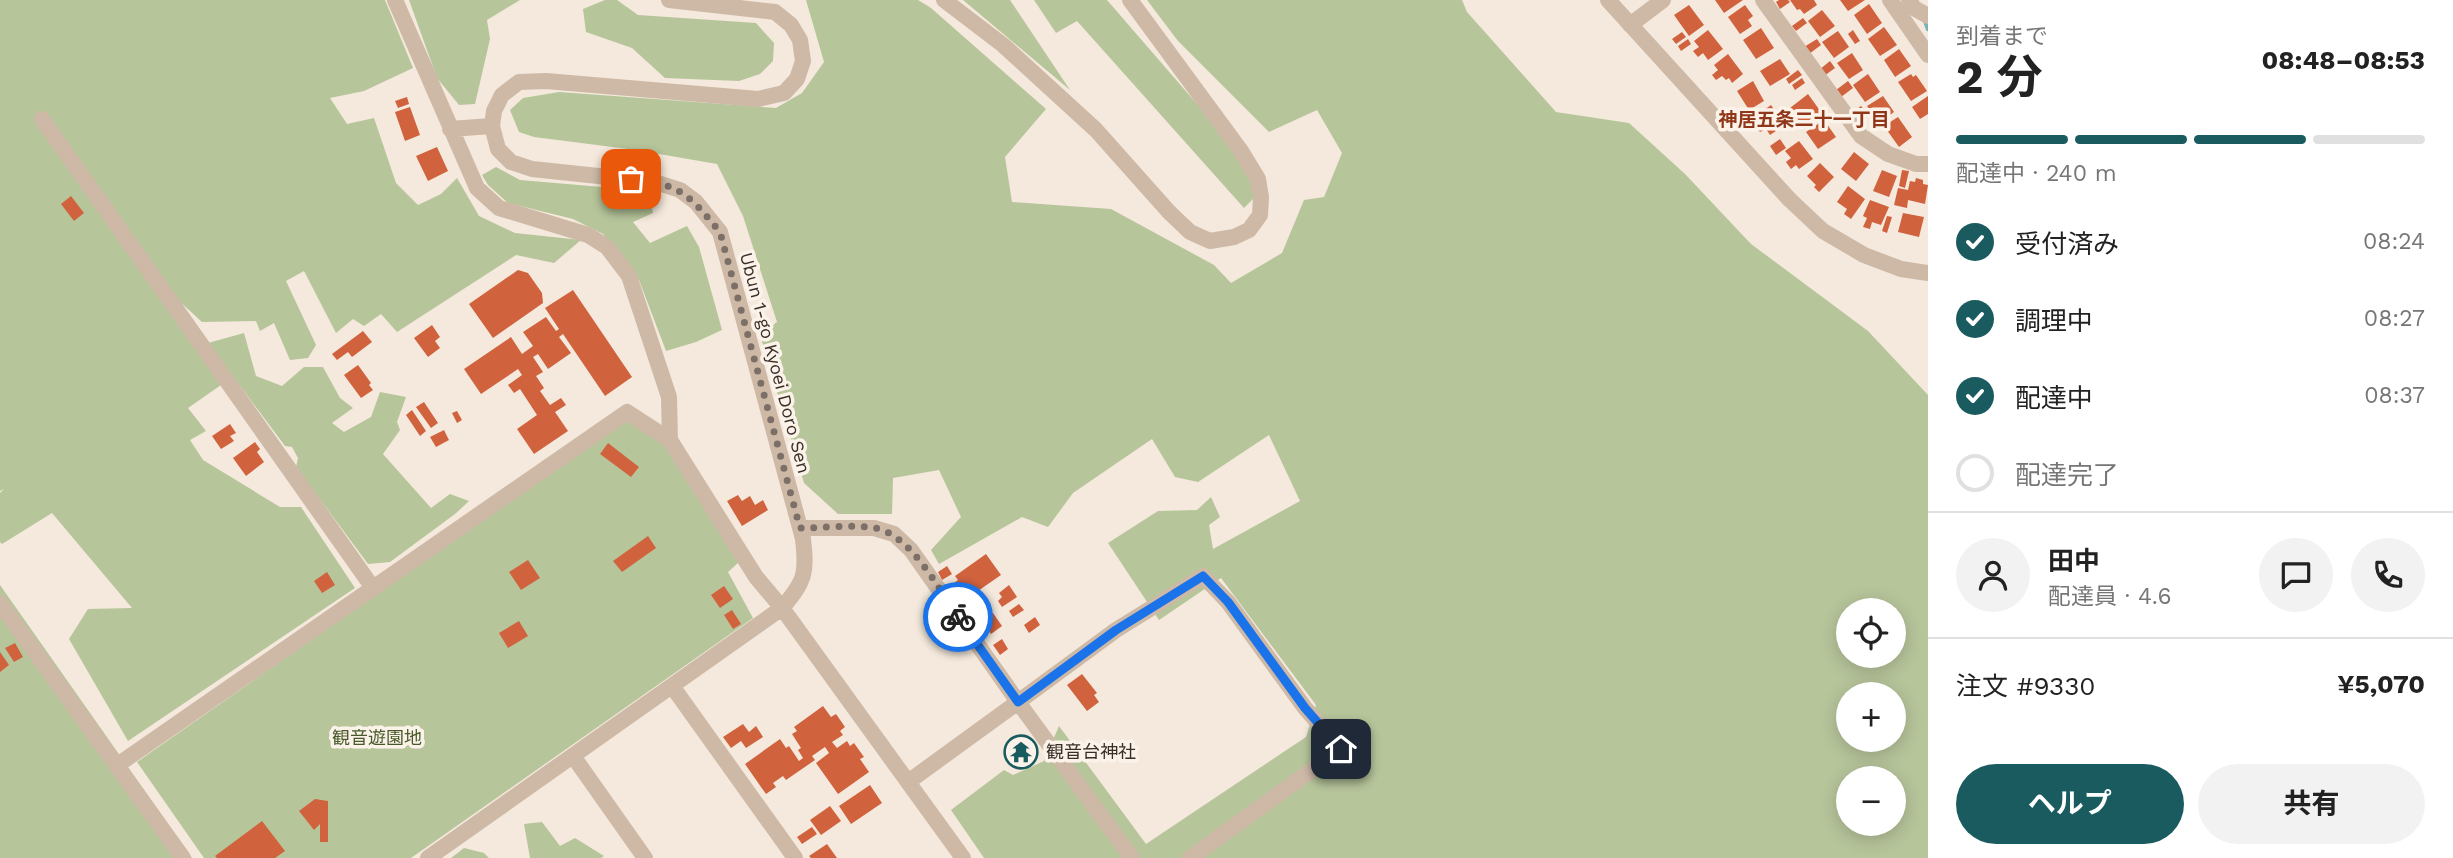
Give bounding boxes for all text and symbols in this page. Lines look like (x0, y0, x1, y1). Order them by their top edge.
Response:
text: 到着まで (1956, 23, 2048, 50)
text: 08:48–08:53 (2262, 45, 2425, 75)
text: 2 分 (1956, 50, 2043, 104)
district label: 神居五条二十一丁目 (1718, 108, 1890, 131)
pin (601, 149, 661, 209)
icon: bag (612, 160, 650, 198)
text: 配達中 · 240 m (1956, 160, 2117, 187)
icon: check (1956, 223, 1994, 261)
text: 08:24 (2363, 228, 2425, 255)
text: 受付済み (2015, 229, 2119, 259)
street label: Ubun 1-go Kyoei Doro Sen (736, 250, 815, 476)
icon: check (1956, 300, 1994, 338)
text: 08:27 (2364, 305, 2425, 332)
text: 調理中 (2015, 306, 2093, 336)
icon: check (1956, 377, 1994, 415)
text: 08:37 (2364, 382, 2425, 409)
text: 配達中 (2015, 383, 2093, 413)
text: 配達完了 (2015, 460, 2119, 490)
button: person (1956, 538, 2030, 612)
button: chat (2259, 538, 2333, 612)
button: phone (2351, 538, 2425, 612)
text: 田中 (2048, 546, 2100, 576)
courier (923, 582, 993, 652)
text: 配達員 · 4.6 (2048, 583, 2171, 610)
icon: bike (939, 598, 977, 636)
map controls (1836, 598, 1906, 836)
button: locate (1836, 598, 1906, 668)
text: ¥5,070 (2337, 669, 2425, 699)
text: 注文 #9330 (1956, 671, 2096, 701)
button: + (1836, 682, 1906, 752)
pin (1311, 719, 1371, 779)
park label: 観音遊園地 (332, 727, 422, 748)
icon: home (1322, 730, 1360, 768)
temple icon: 観音台神社 (1002, 733, 1040, 771)
place label: 観音台神社 (1046, 741, 1136, 762)
button: ヘルプ (1956, 764, 2184, 844)
button: 共有 (2198, 764, 2425, 844)
button: − (1836, 766, 1906, 836)

